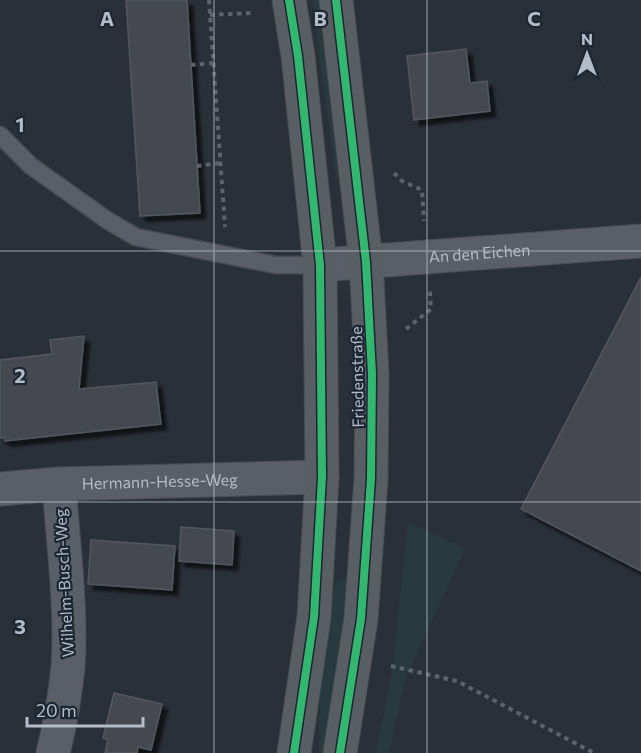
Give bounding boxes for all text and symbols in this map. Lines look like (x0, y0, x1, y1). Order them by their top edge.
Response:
text: A (100, 6, 114, 30)
text: B (313, 6, 327, 30)
text: C (527, 6, 541, 30)
north arrow (557, 24, 617, 84)
text: N (581, 29, 593, 48)
text: 1 (15, 112, 25, 136)
street label: An den Eichen (428, 239, 531, 266)
street label: Friedenstraße (346, 326, 367, 428)
text: 2 (14, 363, 26, 387)
street label: Hermann-Hesse-Weg (81, 469, 238, 492)
street label: Wilhelm-Busch-Weg (50, 508, 77, 658)
text: 3 (14, 614, 26, 638)
scale bar (27, 690, 142, 728)
text: 20 m (36, 699, 77, 721)

